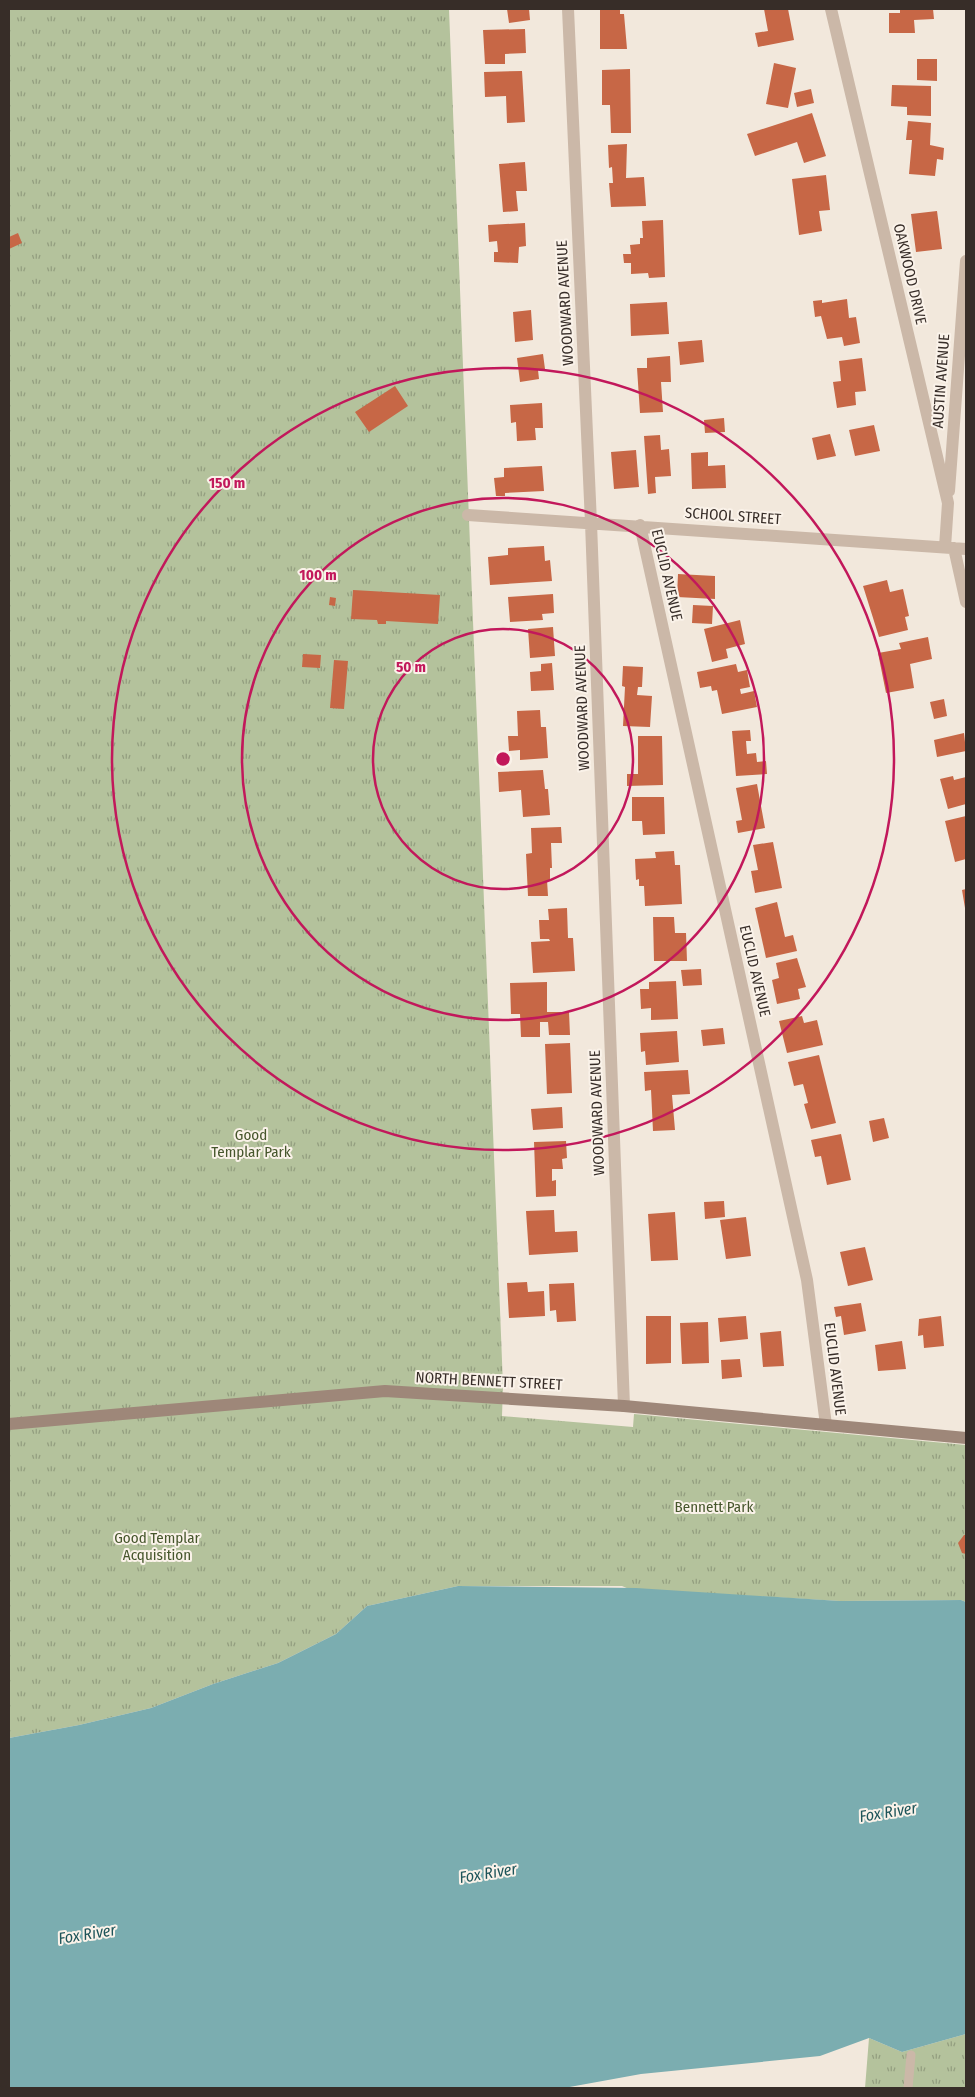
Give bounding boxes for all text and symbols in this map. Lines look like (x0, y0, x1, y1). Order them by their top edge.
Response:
street label: OAKWOOD DRIVE (890, 222, 930, 326)
street label: WOODWARD AVENUE (553, 240, 577, 366)
street label: AUSTIN AVENUE (929, 333, 953, 429)
text: 150 m (209, 474, 245, 492)
street label: SCHOOL STREET (684, 504, 782, 528)
street label: EUCLID AVENUE (648, 527, 686, 623)
text: 100 m (299, 566, 337, 584)
street label: WOODWARD AVENUE (571, 645, 593, 771)
text: 50 m (396, 658, 426, 676)
centre of rings (494, 750, 512, 768)
street label: EUCLID AVENUE (736, 923, 774, 1019)
street label: WOODWARD AVENUE (586, 1050, 608, 1176)
park label: Good Templar Park (211, 1126, 291, 1161)
street label: EUCLID AVENUE (820, 1321, 850, 1417)
street label: NORTH BENNETT STREET (415, 1368, 563, 1394)
park label: Bennett Park (675, 1498, 753, 1516)
park label: Good Templar Acquisition (114, 1529, 200, 1564)
water label: Fox River (858, 1798, 919, 1826)
water label: Fox River (458, 1859, 519, 1887)
water label: Fox River (57, 1920, 118, 1948)

